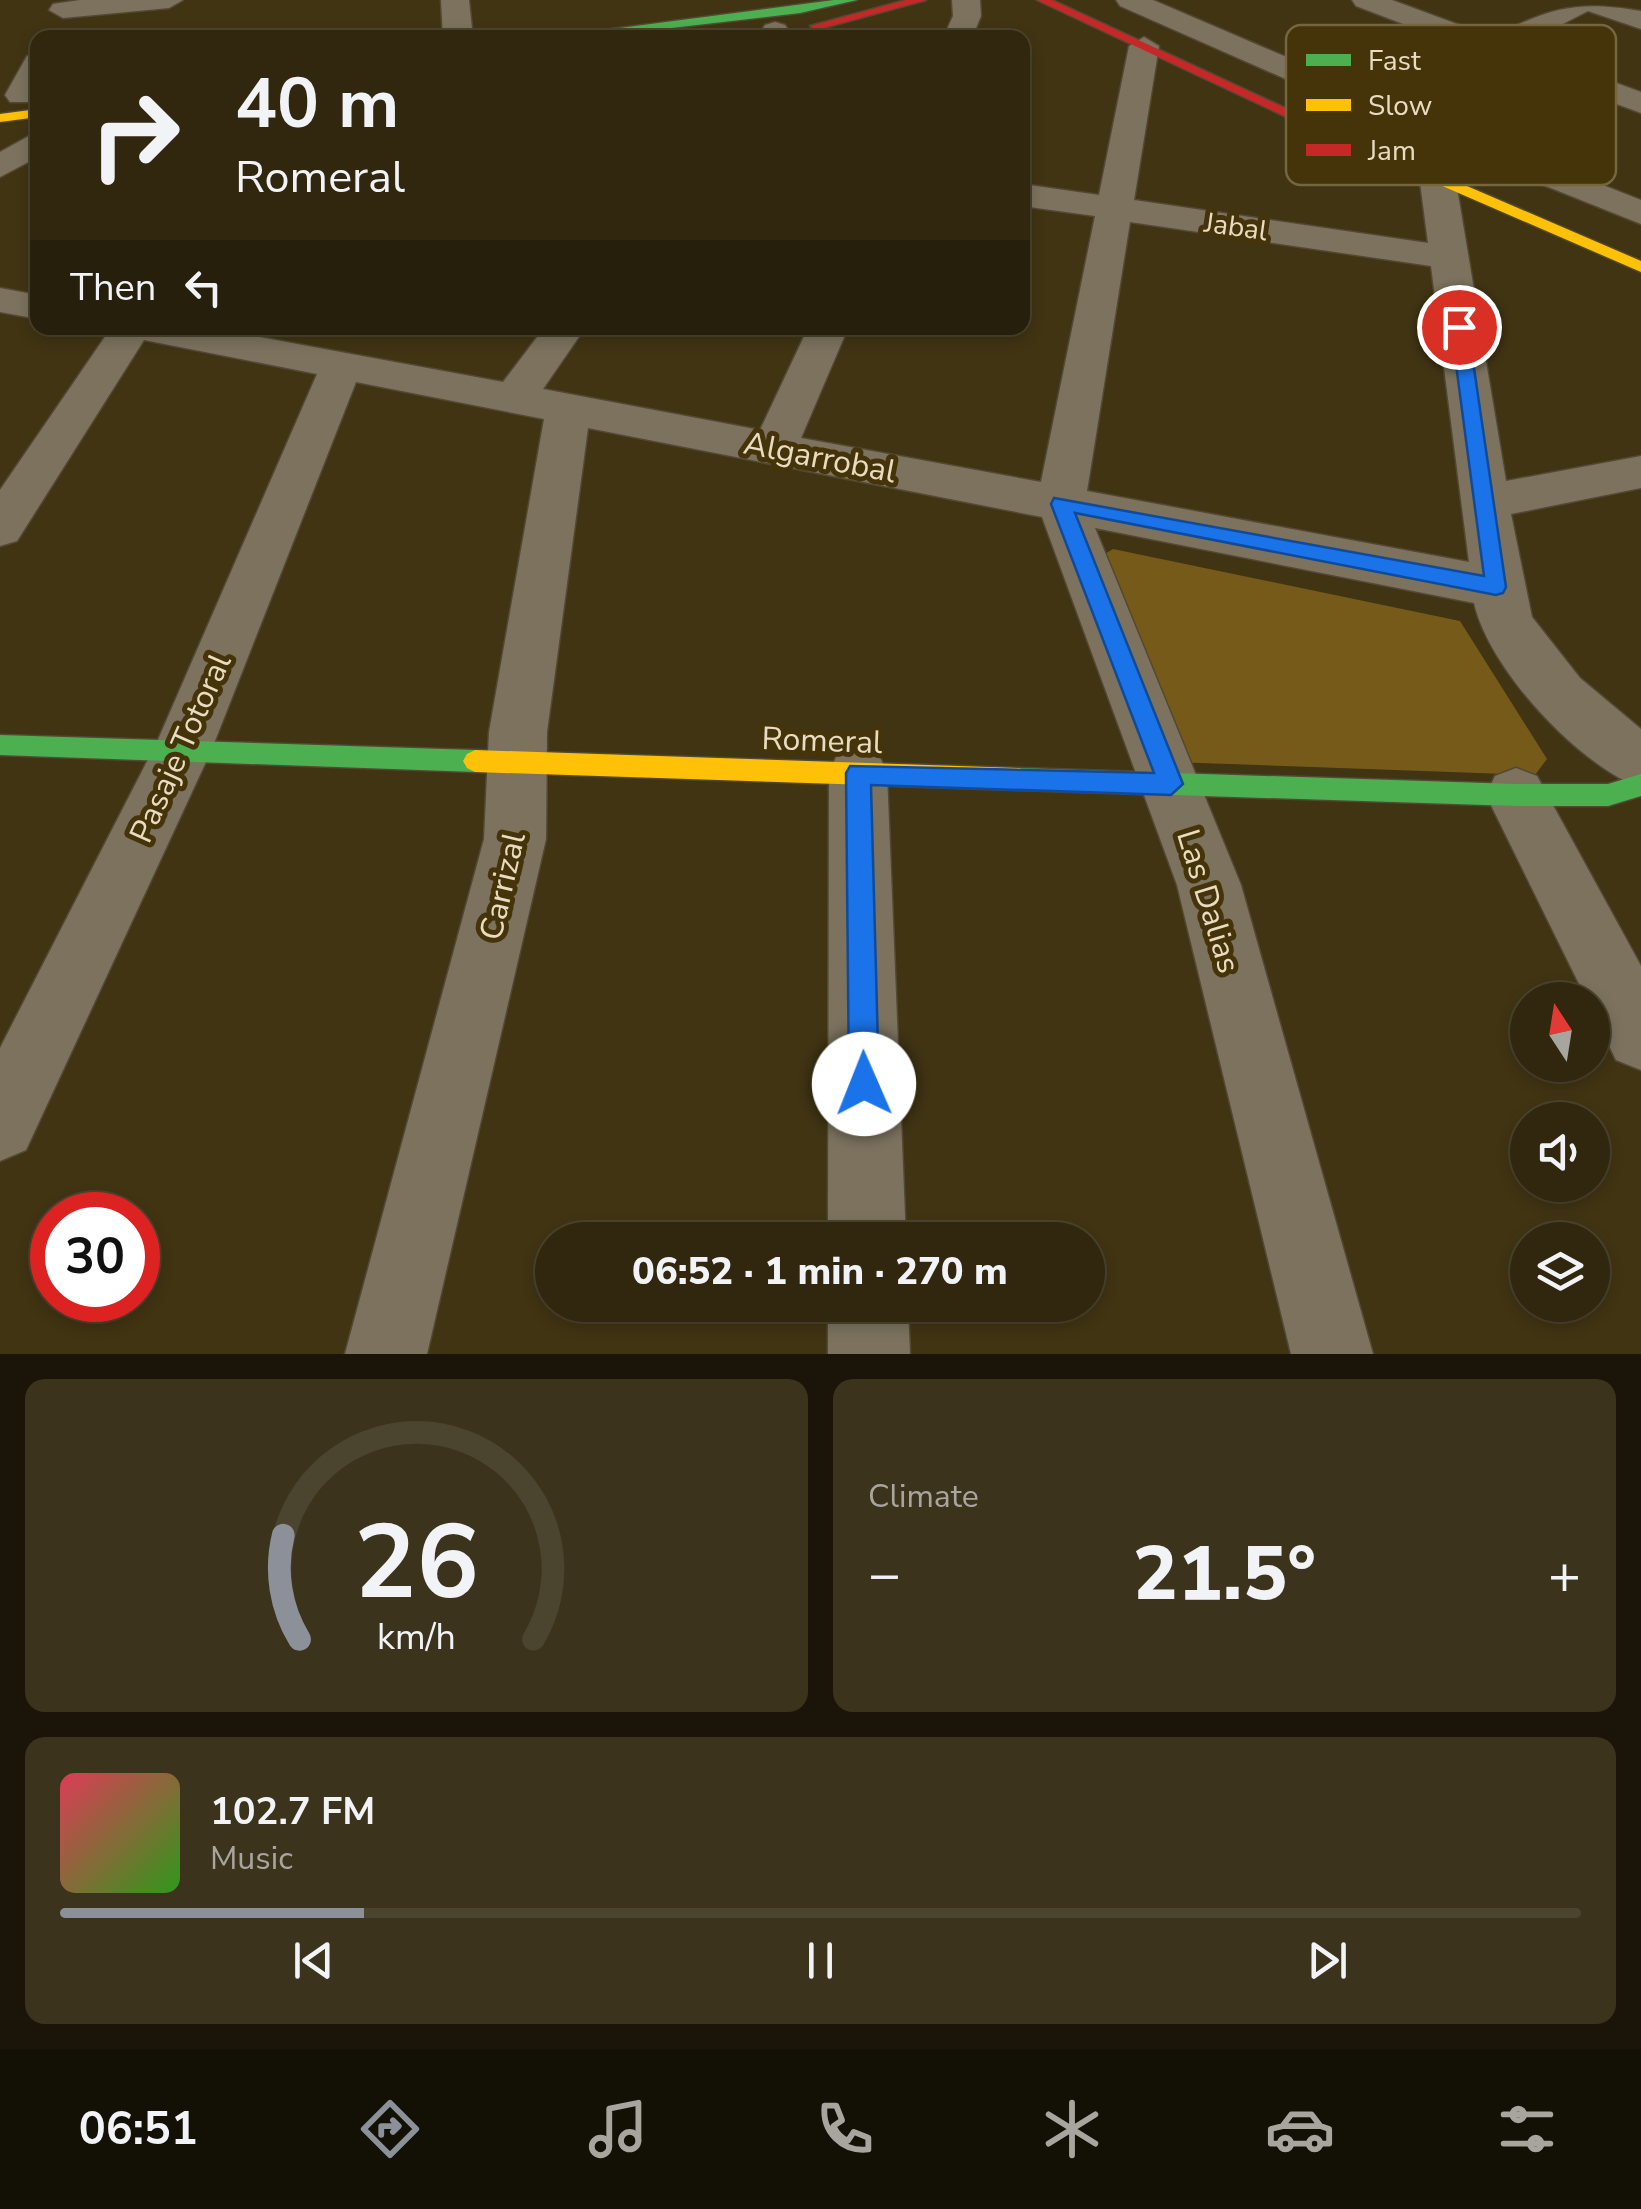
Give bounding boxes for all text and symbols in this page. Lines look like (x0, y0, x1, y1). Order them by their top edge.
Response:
legend (1286, 25, 1616, 185)
text: Fast (1368, 42, 1421, 80)
text: 40 m (235, 56, 399, 152)
icon: right (70, 70, 200, 200)
text: Slow (1368, 87, 1432, 125)
text: Jam (1367, 132, 1416, 170)
text: Romeral (235, 147, 405, 208)
street label: Jabal (1201, 204, 1271, 250)
icon: left (176, 260, 231, 315)
text: Then (70, 262, 156, 313)
pin (1417, 285, 1502, 370)
icon: arrive (1432, 300, 1487, 355)
street label: Algarrobal (740, 422, 900, 493)
street label: Pasaje Totoral (120, 646, 242, 850)
street label: Romeral (761, 717, 884, 764)
street label: Las Dalias (1166, 824, 1251, 978)
street label: Carrizal (469, 827, 536, 944)
north arrow (1510, 982, 1610, 1082)
map controls (1510, 982, 1610, 1322)
position arrow (812, 1032, 916, 1136)
button: sound (1510, 1102, 1610, 1202)
speed limit sign: 30 (30, 1192, 160, 1322)
button: layers (1510, 1222, 1610, 1322)
text: 06:52 · 1 min · 270 m (632, 1246, 1008, 1297)
text: Climate (868, 1475, 979, 1518)
text: 26 (354, 1492, 479, 1634)
text: 21.5° (1133, 1523, 1316, 1625)
text: − (868, 1537, 901, 1612)
text: + (1548, 1537, 1581, 1612)
text: km/h (377, 1613, 456, 1662)
text: 102.7 FM (210, 1786, 375, 1837)
text: Music (210, 1837, 293, 1880)
icon: previous (286, 1933, 341, 1988)
icon: pause (793, 1933, 848, 1988)
icon: next (1300, 1933, 1355, 1988)
icon: directions (355, 2094, 425, 2164)
icon: music (583, 2094, 653, 2164)
icon: phone (810, 2094, 880, 2164)
icon: climate (1037, 2094, 1107, 2164)
icon: car (1265, 2094, 1335, 2164)
icon: filters (1492, 2094, 1562, 2164)
text: 06:51 (79, 2099, 198, 2160)

